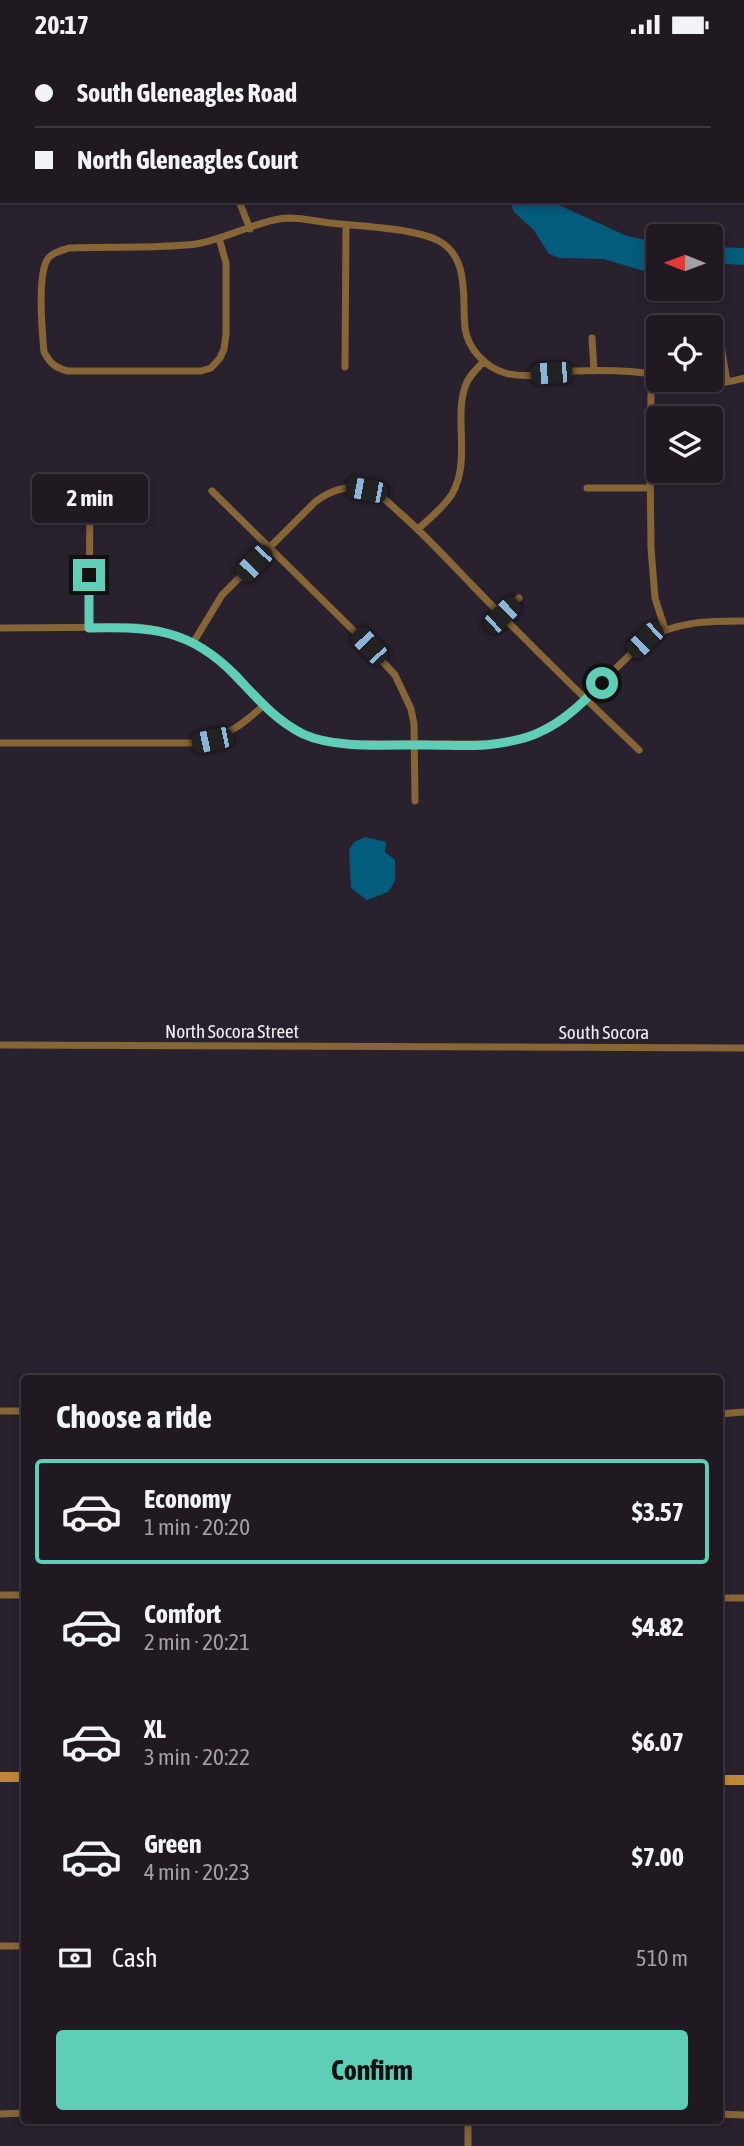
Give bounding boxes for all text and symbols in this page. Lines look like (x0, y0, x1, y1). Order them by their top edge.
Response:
text: 20:17 (35, 10, 89, 40)
text: South Gleneagles Road (77, 78, 297, 108)
text: North Gleneagles Court (77, 145, 298, 175)
north arrow (646, 224, 723, 301)
map controls (646, 224, 723, 483)
button: locate (646, 315, 723, 392)
car (530, 361, 573, 385)
button: layers (646, 406, 723, 483)
callout: 2 min (31, 473, 147, 523)
car (344, 476, 389, 504)
text: 2 min (67, 485, 113, 511)
car (232, 541, 277, 585)
route end (73, 559, 105, 591)
car (480, 593, 525, 637)
car (623, 618, 668, 662)
car (347, 623, 392, 669)
route start (586, 667, 618, 699)
car (190, 725, 235, 755)
street label: North Socora Street (165, 1020, 299, 1042)
street label: South Socora (559, 1021, 649, 1043)
text: Choose a ride (56, 1398, 212, 1435)
icon: car (60, 1480, 123, 1543)
text: Economy (144, 1484, 231, 1514)
text: $3.57 (632, 1497, 684, 1527)
text: 1 min · 20:20 (144, 1514, 250, 1540)
icon: car (60, 1595, 123, 1658)
text: Comfort (144, 1599, 221, 1629)
text: $4.82 (632, 1612, 684, 1642)
text: 2 min · 20:21 (144, 1629, 250, 1655)
icon: car (60, 1710, 123, 1773)
text: XL (144, 1714, 166, 1744)
text: $6.07 (632, 1727, 684, 1757)
text: 3 min · 20:22 (144, 1744, 250, 1770)
icon: car (60, 1825, 123, 1888)
text: Green (144, 1829, 202, 1859)
text: $7.00 (632, 1842, 684, 1872)
text: 4 min · 20:23 (144, 1859, 250, 1885)
icon: cash (56, 1939, 94, 1977)
text: Cash (112, 1943, 158, 1973)
text: 510 m (636, 1945, 688, 1971)
button: Confirm (56, 2030, 688, 2110)

